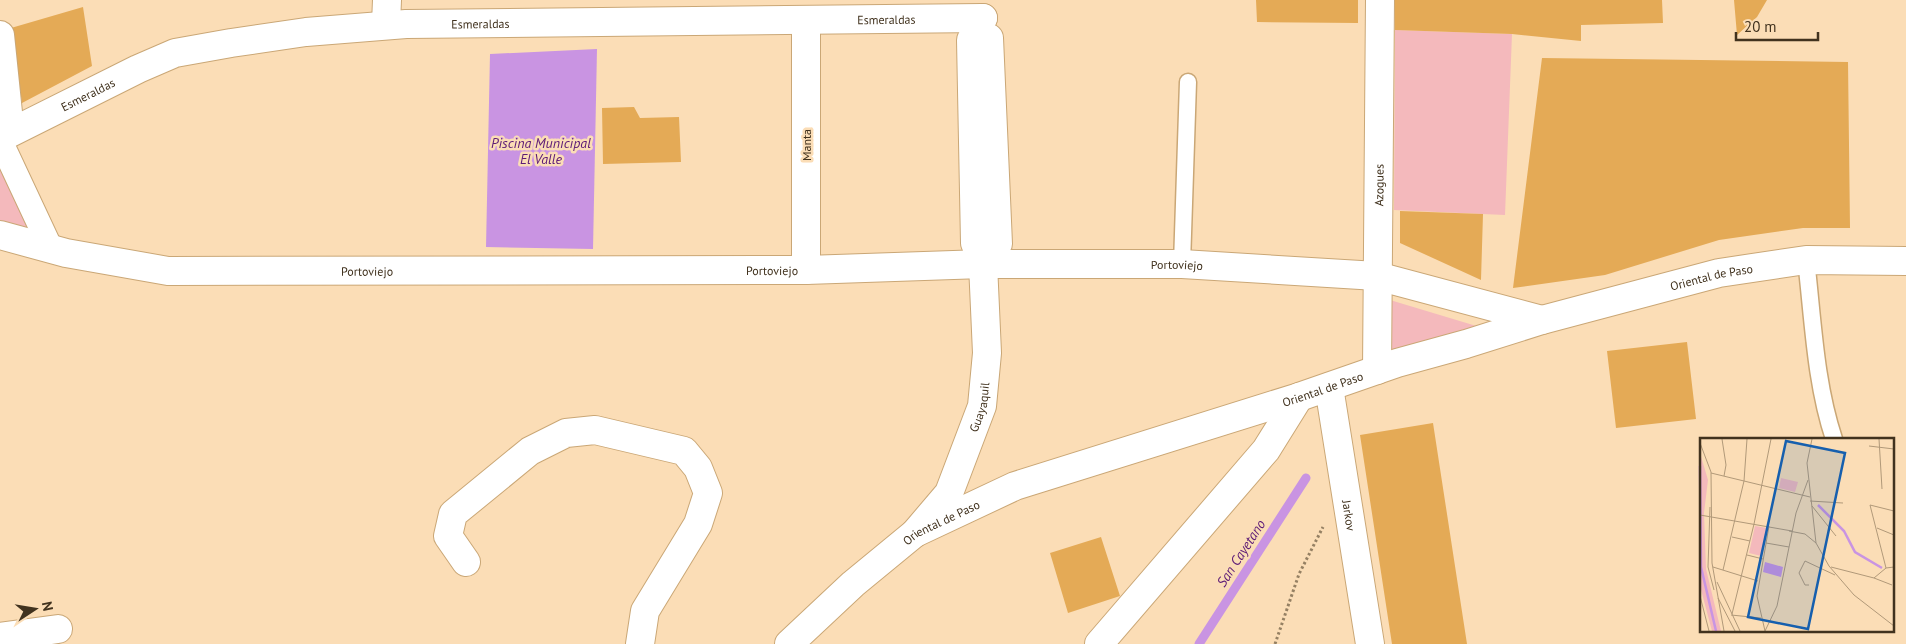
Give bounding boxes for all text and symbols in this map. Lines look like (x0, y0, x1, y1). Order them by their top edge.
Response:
scale bar (1736, 10, 1818, 42)
street label: Esmeraldas (857, 11, 916, 27)
street label: Esmeraldas (451, 15, 510, 31)
text: 20 m (1744, 17, 1777, 36)
street label: Esmeraldas (58, 74, 117, 114)
street label: Manta (799, 129, 814, 161)
water label: Piscina Municipal El Valle (491, 134, 591, 168)
street label: Azogues (1371, 164, 1386, 206)
street label: Portoviejo (1151, 257, 1203, 273)
street label: Oriental de Paso (1668, 261, 1754, 293)
street label: Portoviejo (341, 263, 393, 278)
street label: Portoviejo (746, 263, 798, 278)
street label: Oriental de Paso (1280, 368, 1365, 409)
street label: Guayaquil (965, 381, 992, 434)
inset map (1700, 438, 1894, 632)
street label: Oriental de Paso (899, 496, 982, 548)
street label: Jarkov (1339, 498, 1359, 532)
water label: San Cayetano (1213, 516, 1269, 590)
north arrow (10, 584, 60, 634)
text: N (38, 600, 57, 613)

